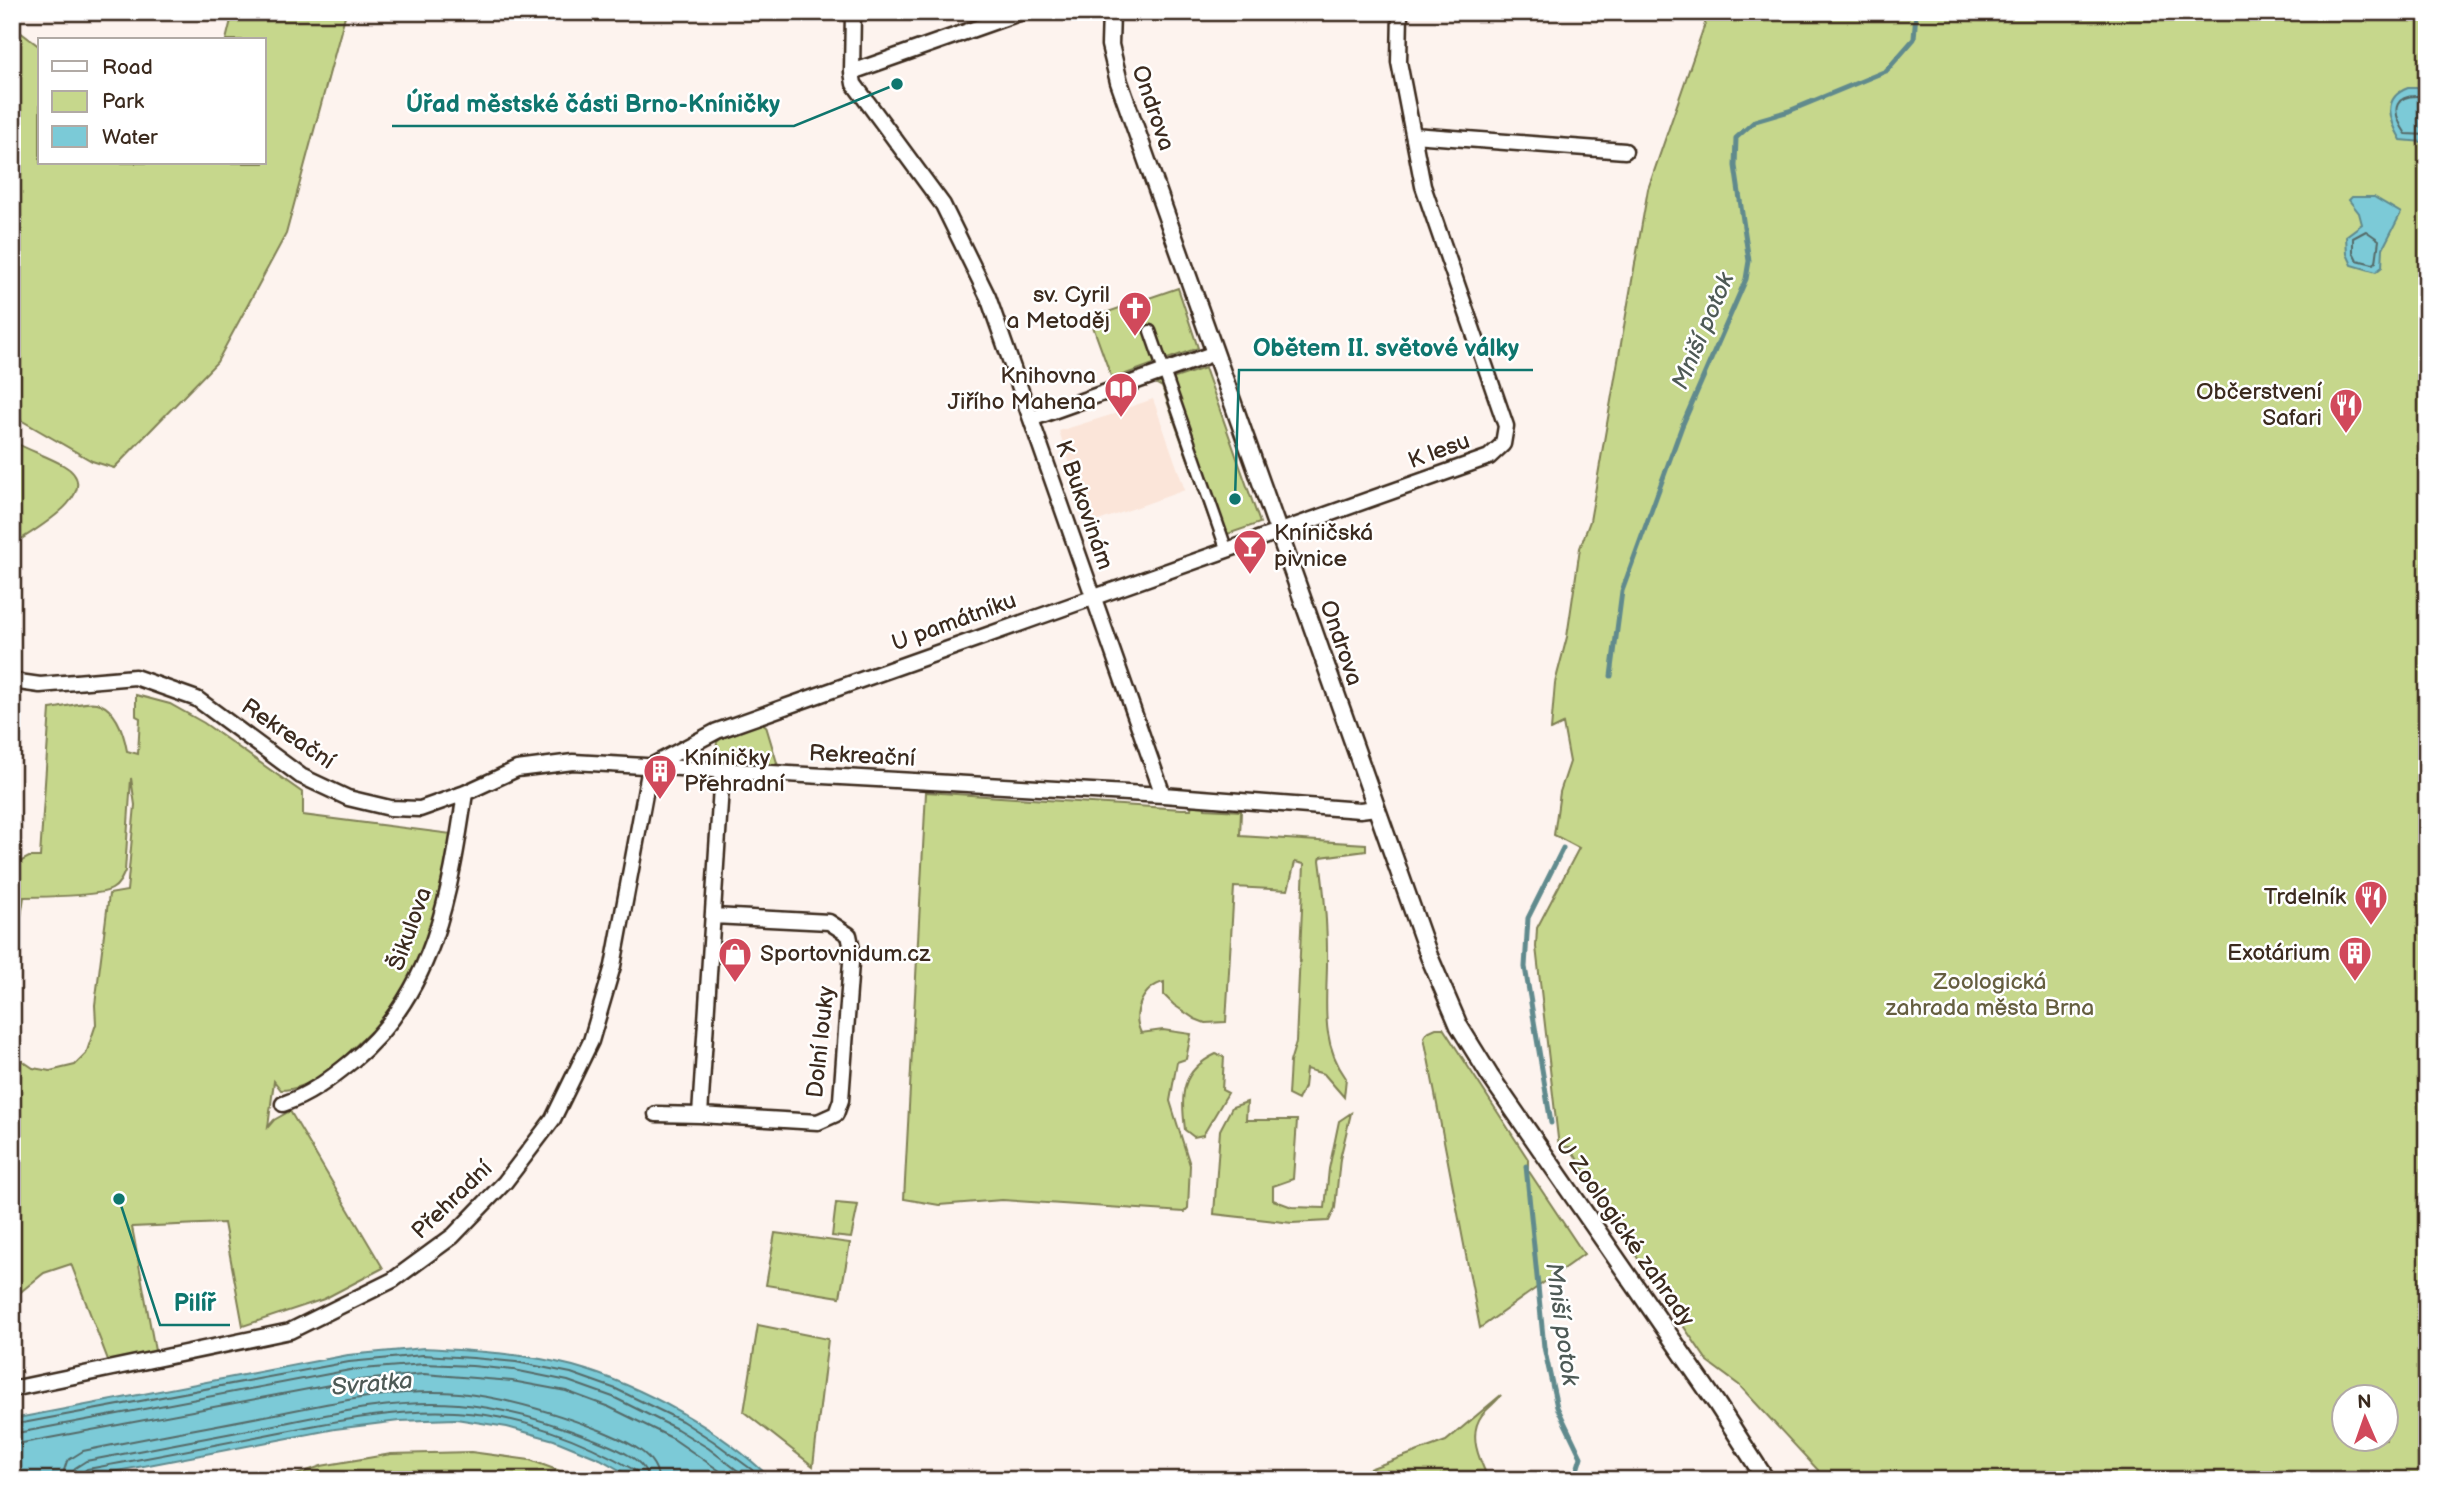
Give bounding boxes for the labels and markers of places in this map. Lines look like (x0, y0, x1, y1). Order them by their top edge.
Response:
callout: Úřad městské části Brno-Kníničky (392, 81, 794, 126)
place label: sv. Cyril a Metoděj (1006, 281, 1110, 335)
church icon: sv. Cyril a Metoděj (1116, 289, 1154, 338)
callout: Obětem II. světové války (1239, 325, 1533, 370)
place label: Knihovna Jiřího Mahena (948, 362, 1096, 416)
library icon: Knihovna Jiřího Mahena (1102, 370, 1140, 419)
place label: Občerstvení Safari (2196, 378, 2323, 432)
restaurant icon: Občerstvení Safari (2327, 386, 2365, 435)
place label: Kníničská pivnice (1274, 519, 1373, 573)
bar icon: Kníničská pivnice (1231, 527, 1269, 576)
place label: Kníničky Přehradní (684, 744, 785, 798)
building icon: Kníničky Přehradní (641, 752, 679, 801)
restaurant icon: Trdelník (2352, 878, 2390, 927)
place label: Trdelník (2264, 883, 2347, 911)
building icon: Exotárium (2336, 934, 2374, 983)
shop icon: Sportovnidum.cz (716, 935, 754, 984)
place label: Exotárium (2227, 939, 2330, 967)
place label: Sportovnidum.cz (760, 940, 931, 968)
callout: Pilíř (160, 1280, 230, 1325)

